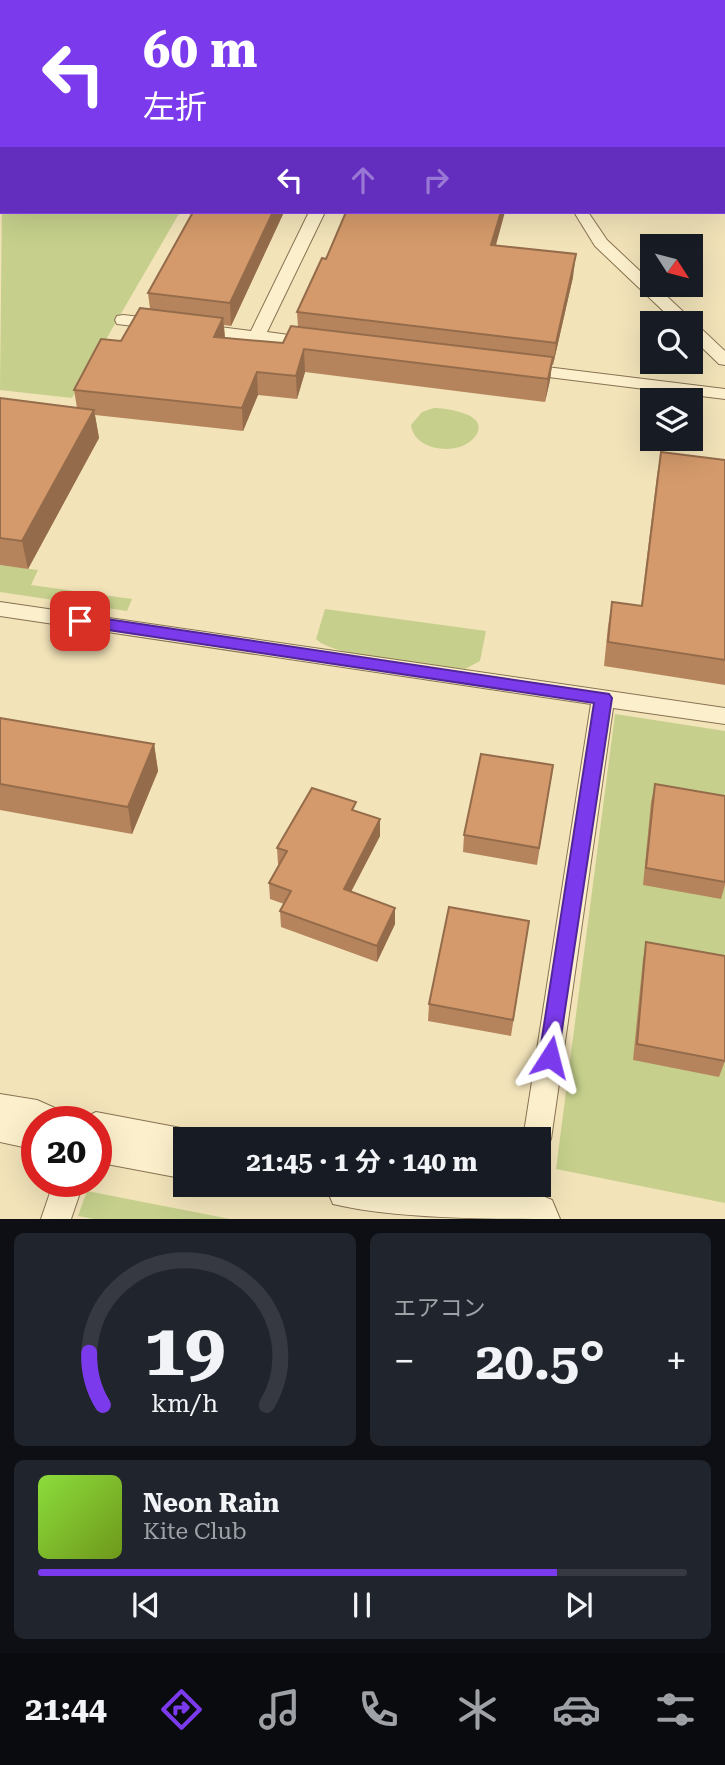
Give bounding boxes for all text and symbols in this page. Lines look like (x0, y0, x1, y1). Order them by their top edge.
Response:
text: 60 m (143, 22, 258, 79)
icon: left (28, 28, 119, 119)
text: 左折 (143, 88, 207, 126)
icon: left (271, 161, 309, 199)
icon: ahead (344, 161, 382, 199)
icon: right (417, 161, 455, 199)
north arrow (640, 234, 704, 298)
map controls (640, 234, 703, 451)
button: search (640, 311, 703, 374)
button: layers (640, 388, 703, 451)
pin (50, 591, 110, 651)
icon: arrive (61, 602, 99, 640)
position arrow (513, 1020, 587, 1094)
speed limit sign: 20 (21, 1106, 112, 1197)
text: 21:45 · 1 分 · 140 m (246, 1147, 478, 1177)
text: エアコン (394, 1295, 486, 1322)
text: 19 (144, 1309, 226, 1394)
text: 20.5° (475, 1331, 605, 1392)
text: − (394, 1339, 415, 1383)
text: + (666, 1339, 687, 1383)
text: km/h (151, 1389, 218, 1418)
text: Neon Rain (143, 1488, 279, 1518)
text: Kite Club (143, 1518, 247, 1545)
icon: previous (127, 1586, 165, 1624)
icon: pause (343, 1586, 381, 1624)
icon: next (560, 1586, 598, 1624)
icon: directions (157, 1685, 206, 1734)
icon: music (255, 1685, 304, 1734)
icon: phone (354, 1685, 403, 1734)
icon: climate (453, 1685, 502, 1734)
icon: car (552, 1685, 601, 1734)
icon: filters (651, 1685, 700, 1734)
text: 21:44 (25, 1690, 107, 1728)

